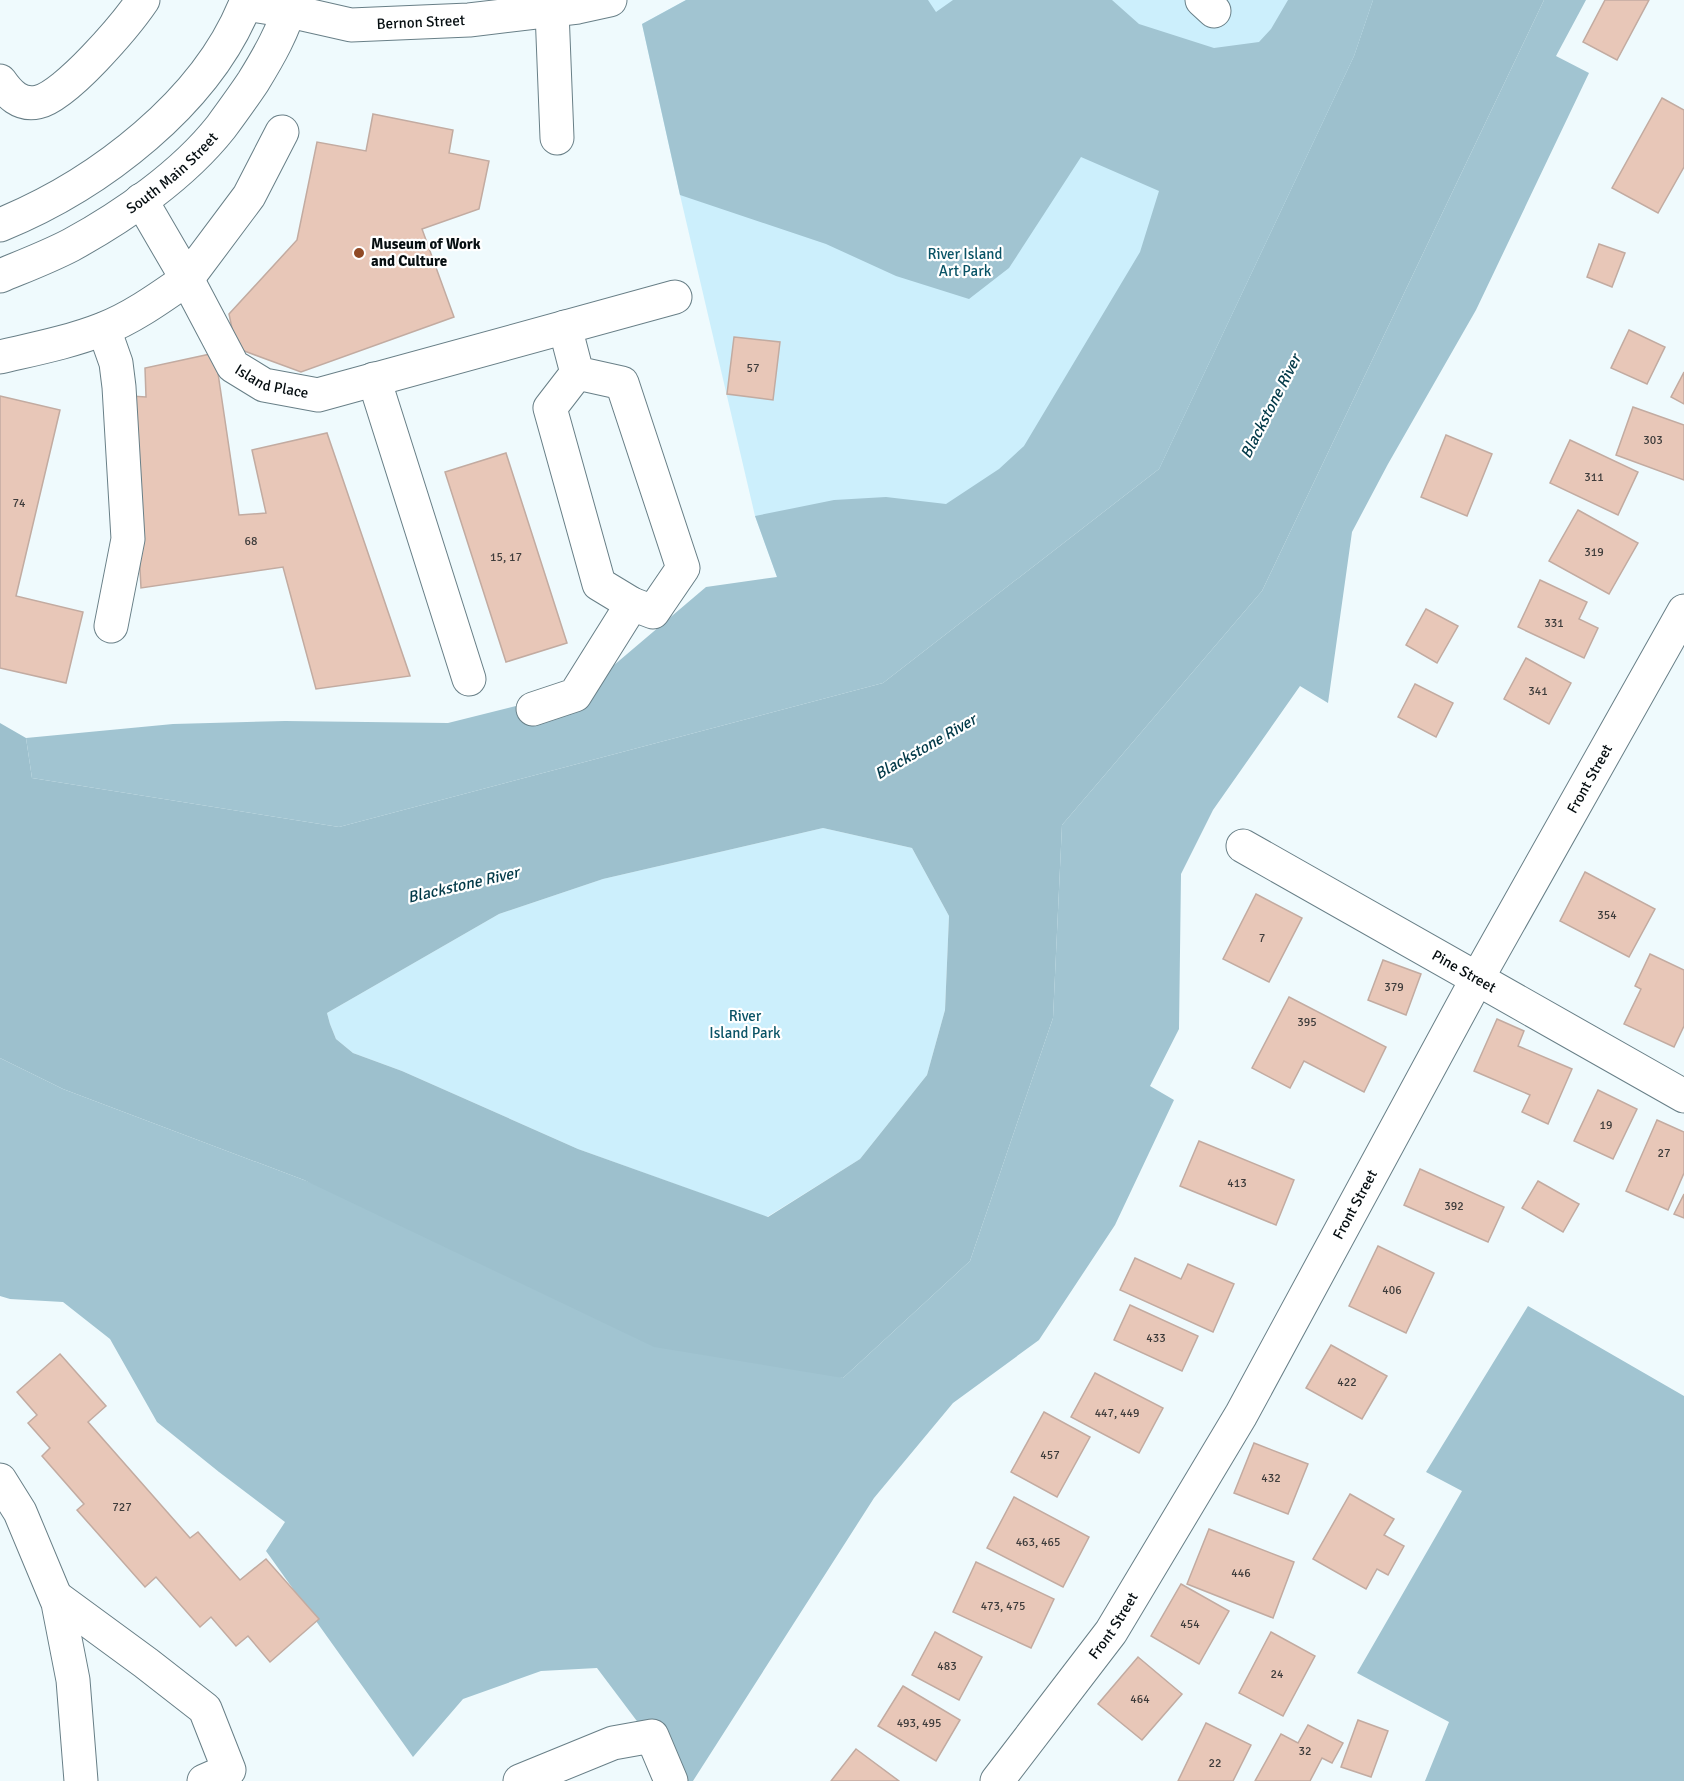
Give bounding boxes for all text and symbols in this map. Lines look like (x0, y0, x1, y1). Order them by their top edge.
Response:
street label: Bernon Street (376, 11, 466, 33)
street label: South Main Street (123, 129, 222, 218)
place label: Museum of Work and Culture (371, 235, 481, 270)
park label: River Island Art Park (927, 245, 1003, 280)
marker: Museum of Work and Culture (352, 246, 366, 260)
water label: Blackstone River (1236, 349, 1307, 462)
street label: Island Place (232, 360, 310, 402)
house number: 57 (747, 361, 759, 376)
house number: 303 (1643, 433, 1663, 448)
house number: 311 (1584, 470, 1604, 485)
house number: 74 (13, 496, 26, 511)
house number: 68 (245, 534, 257, 549)
house number: 319 (1584, 545, 1604, 560)
house number: 15, 17 (490, 550, 522, 565)
house number: 331 (1544, 616, 1564, 631)
house number: 341 (1528, 684, 1548, 699)
water label: Blackstone River (871, 709, 982, 784)
street label: Front Street (1563, 741, 1616, 817)
water label: Blackstone River (406, 862, 523, 908)
house number: 354 (1597, 908, 1617, 923)
house number: 7 (1259, 931, 1265, 946)
street label: Pine Street (1429, 946, 1499, 997)
house number: 379 (1384, 980, 1404, 995)
park label: River Island Park (709, 1007, 781, 1042)
house number: 395 (1297, 1015, 1317, 1030)
house number: 19 (1600, 1118, 1612, 1133)
house number: 27 (1658, 1146, 1670, 1161)
street label: Front Street (1329, 1167, 1381, 1242)
house number: 413 (1227, 1176, 1247, 1191)
house number: 392 (1444, 1199, 1464, 1214)
house number: 406 (1382, 1283, 1402, 1298)
house number: 433 (1146, 1331, 1166, 1346)
house number: 422 (1337, 1375, 1357, 1390)
house number: 447, 449 (1095, 1406, 1139, 1421)
house number: 457 (1040, 1448, 1060, 1463)
house number: 432 (1261, 1471, 1281, 1486)
house number: 727 (112, 1500, 132, 1515)
house number: 463, 465 (1016, 1535, 1060, 1550)
house number: 446 (1231, 1566, 1251, 1581)
street label: Front Street (1085, 1589, 1142, 1663)
house number: 473, 475 (981, 1599, 1025, 1614)
house number: 454 (1180, 1617, 1200, 1632)
house number: 483 (937, 1659, 957, 1674)
house number: 24 (1271, 1667, 1284, 1682)
house number: 464 (1130, 1692, 1150, 1707)
house number: 493, 495 (897, 1716, 941, 1731)
house number: 32 (1299, 1744, 1311, 1759)
house number: 22 (1209, 1756, 1221, 1771)

